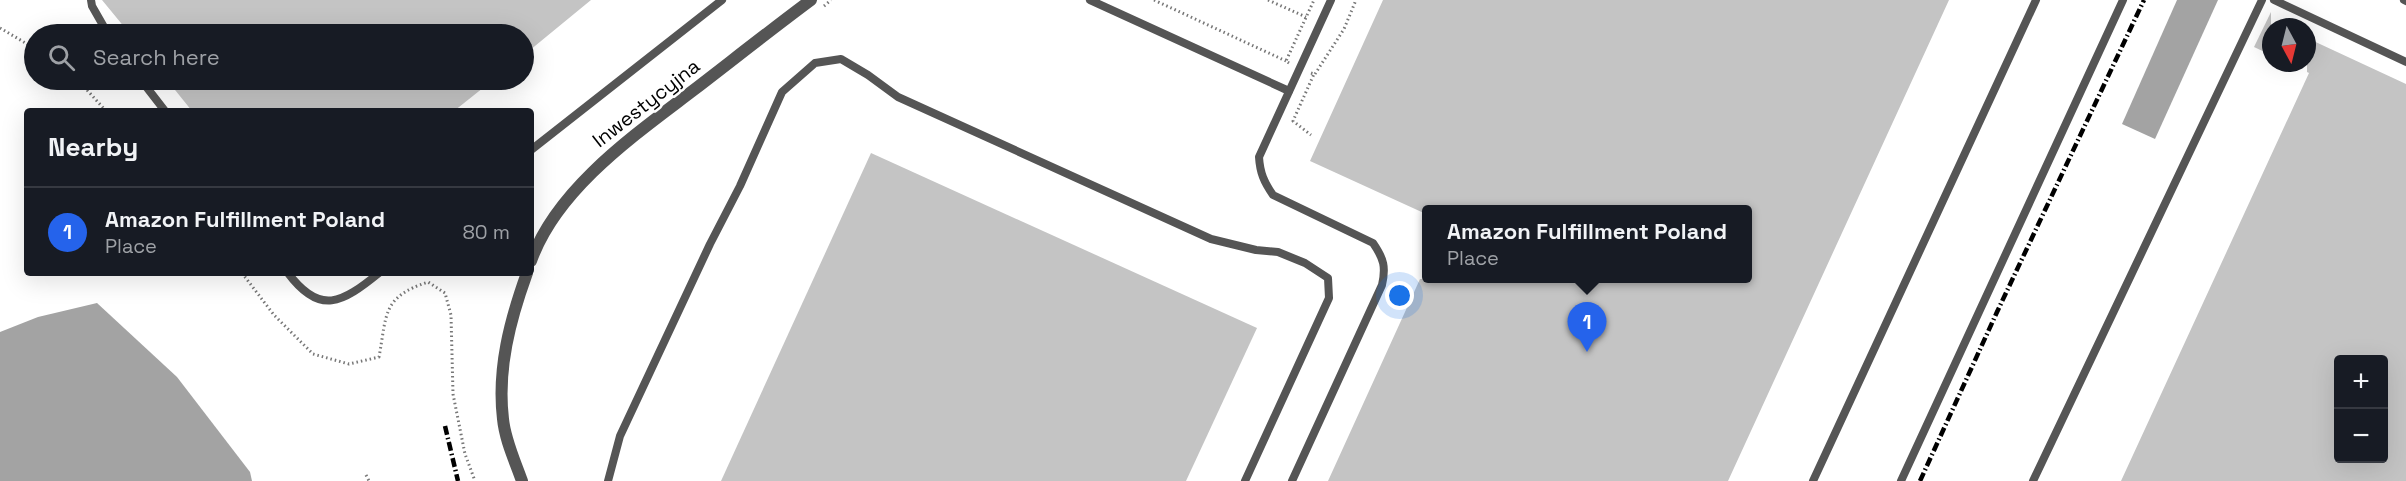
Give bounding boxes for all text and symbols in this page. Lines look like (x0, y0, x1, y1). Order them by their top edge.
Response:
north arrow (2262, 18, 2316, 72)
search box (24, 24, 534, 90)
icon: search (45, 41, 78, 74)
text: Search here (93, 43, 220, 71)
street label: Inwestycyjna (587, 53, 705, 153)
text: Nearby (48, 130, 138, 164)
text: Amazon Fulfillment Poland (105, 205, 385, 233)
popup (1422, 205, 1752, 283)
text: Amazon Fulfillment Poland (1447, 217, 1727, 245)
text: 1 (63, 219, 72, 245)
text: 80 m (462, 219, 510, 245)
text: Place (105, 233, 157, 259)
text: Place (1447, 245, 1499, 271)
your location (1385, 281, 1414, 310)
pin: 1 (1568, 302, 1606, 352)
map controls (2334, 355, 2388, 463)
button: + (2334, 355, 2388, 409)
button: − (2334, 409, 2388, 463)

